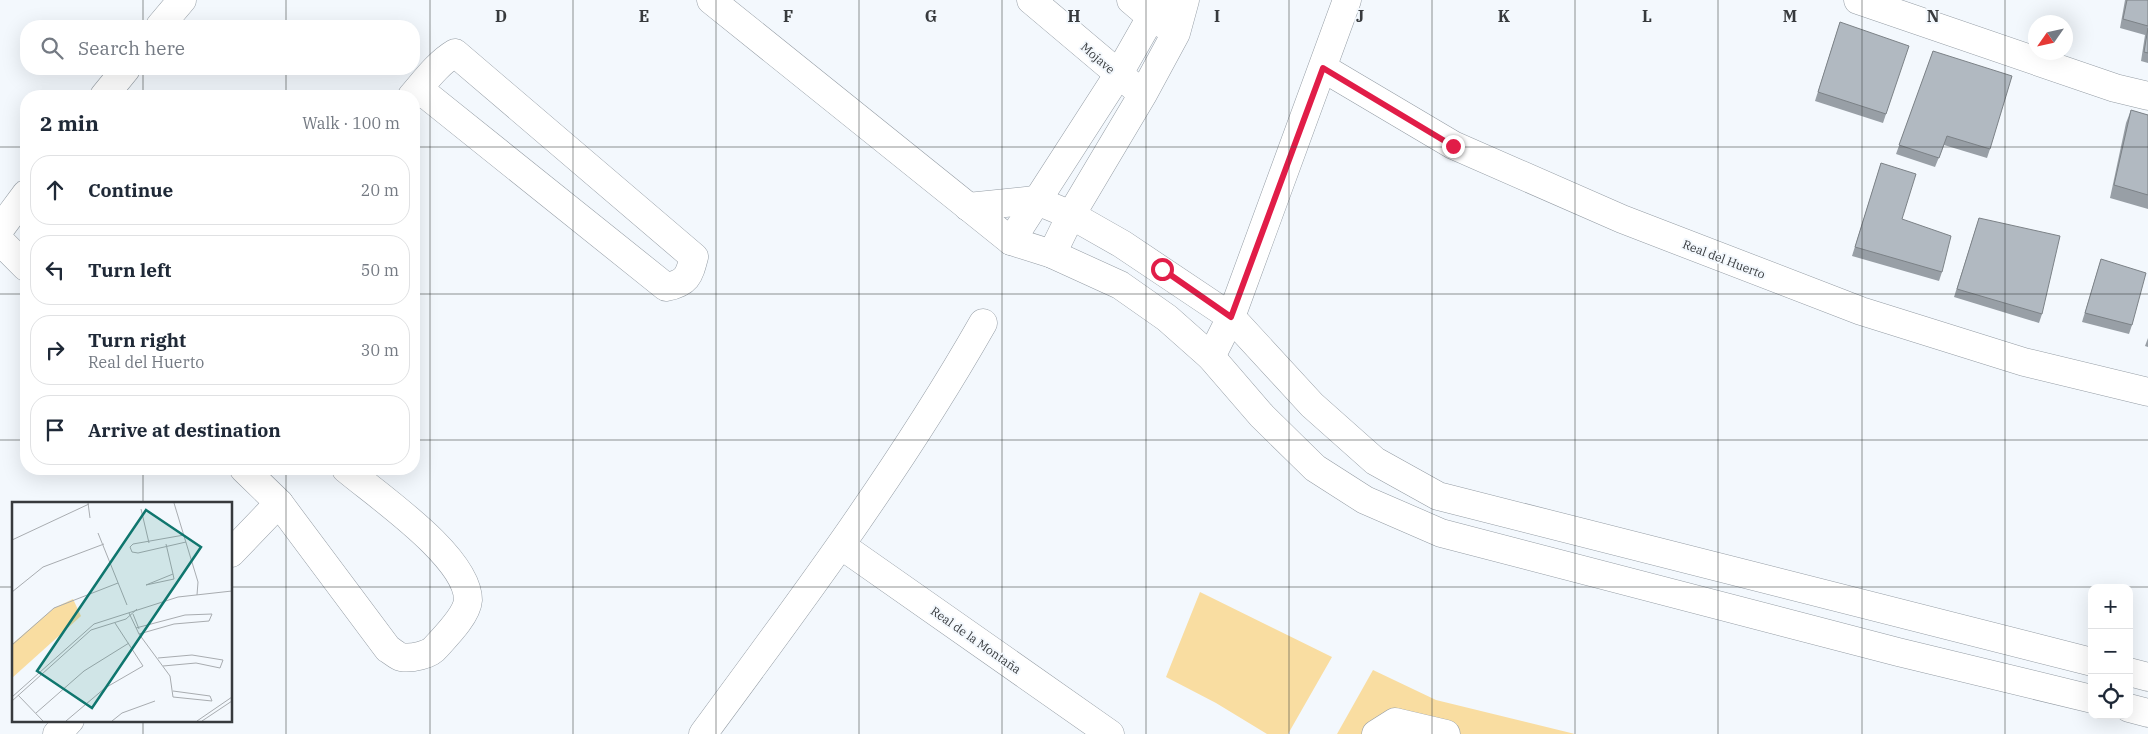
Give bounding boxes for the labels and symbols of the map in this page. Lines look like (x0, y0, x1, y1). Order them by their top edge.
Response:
text: D (495, 6, 507, 26)
text: E (639, 6, 649, 26)
text: F (783, 6, 793, 26)
text: G (925, 6, 937, 26)
text: H (1068, 6, 1081, 26)
text: I (1214, 6, 1220, 26)
text: J (1356, 6, 1364, 26)
text: K (1498, 6, 1511, 26)
text: L (1642, 6, 1652, 26)
text: M (1783, 6, 1797, 26)
text: N (1927, 6, 1939, 26)
north arrow (2028, 15, 2073, 60)
street label: Mojave (1078, 39, 1118, 77)
route end (1442, 135, 1465, 158)
street label: Real del Huerto (1681, 236, 1768, 282)
route start (1151, 258, 1174, 281)
inset map (12, 502, 232, 722)
street label: Real de la Montaña (928, 603, 1024, 677)

